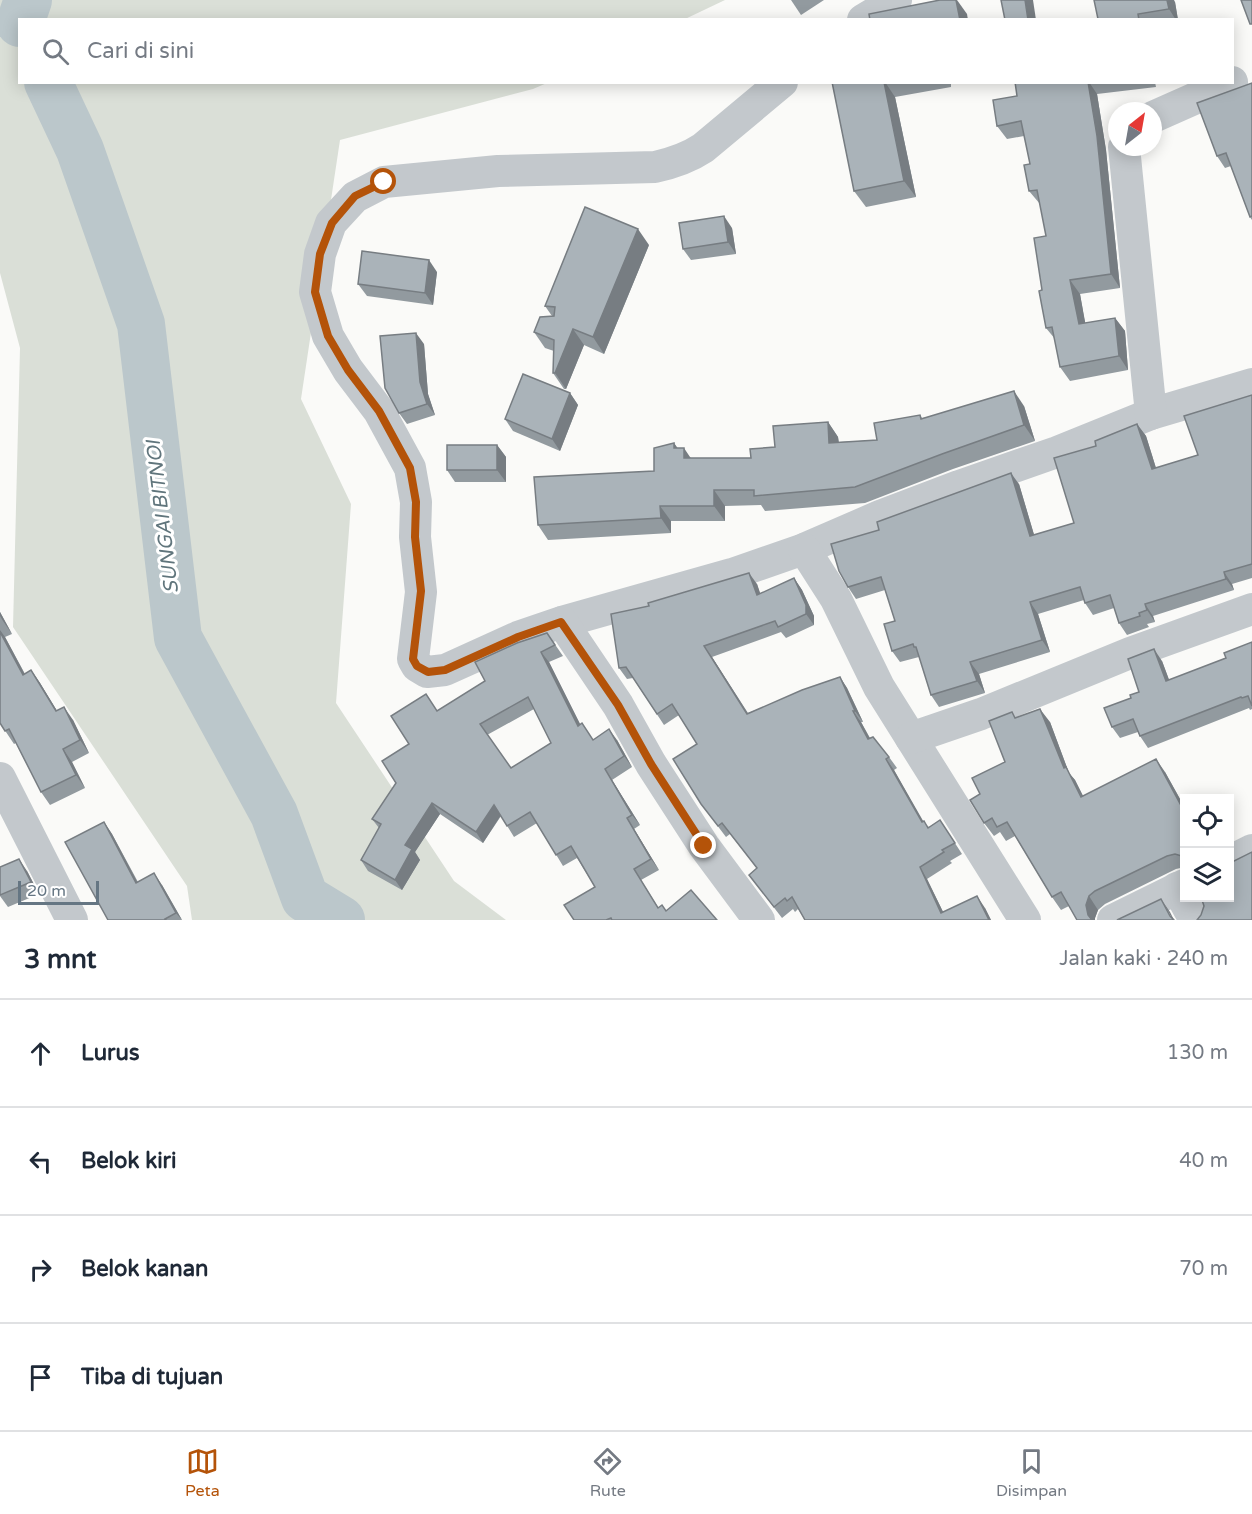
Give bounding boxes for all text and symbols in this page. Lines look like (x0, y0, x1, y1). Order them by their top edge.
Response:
search box (18, 18, 1234, 84)
icon: search (39, 35, 72, 68)
text: Cari di sini (87, 38, 194, 64)
north arrow (1108, 102, 1162, 156)
route start (370, 168, 396, 194)
water label: SUNGAI BITNOI (141, 437, 184, 595)
map controls (1180, 794, 1234, 902)
button: locate (1180, 794, 1234, 848)
route end (690, 832, 716, 858)
button: layers (1180, 848, 1234, 902)
scale bar (18, 878, 99, 906)
text: 20 m (27, 881, 66, 901)
text: 3 mnt (24, 944, 96, 975)
text: Jalan kaki · 240 m (1059, 947, 1228, 971)
icon: ahead (24, 1037, 57, 1070)
text: Lurus (81, 1040, 139, 1066)
text: 130 m (1167, 1041, 1228, 1065)
icon: left (24, 1145, 57, 1178)
text: Belok kiri (81, 1148, 177, 1174)
text: 40 m (1179, 1149, 1228, 1173)
icon: right (24, 1253, 57, 1286)
text: Belok kanan (81, 1256, 208, 1282)
text: 70 m (1179, 1257, 1228, 1281)
icon: arrive (24, 1361, 57, 1394)
text: Tiba di tujuan (81, 1364, 223, 1390)
tab: Peta (185, 1445, 220, 1501)
tab: Rute (590, 1445, 626, 1501)
tab: Disimpan (996, 1445, 1067, 1501)

